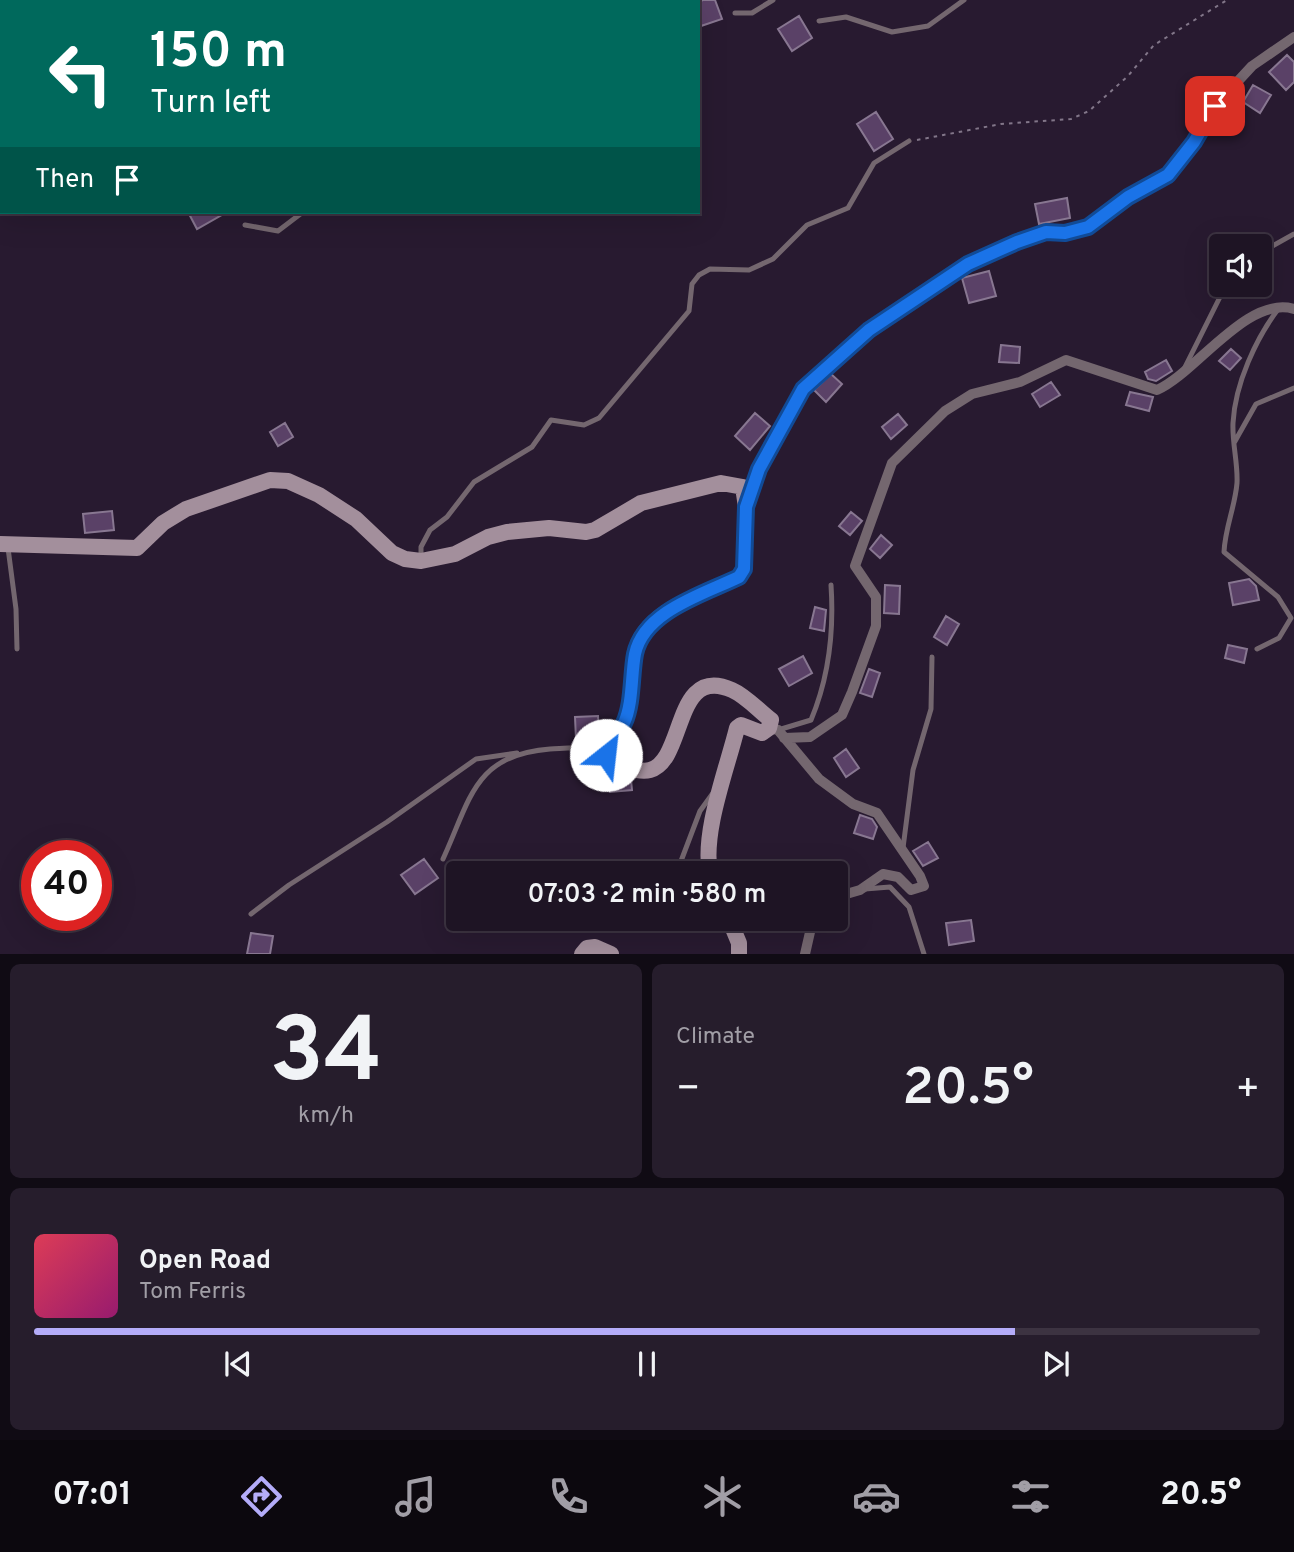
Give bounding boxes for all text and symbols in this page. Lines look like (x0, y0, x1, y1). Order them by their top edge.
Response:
text: 150 m (150, 23, 287, 85)
icon: left (35, 28, 126, 119)
pin (1185, 76, 1245, 136)
text: Turn left (150, 84, 271, 124)
icon: arrive (1196, 87, 1234, 125)
icon: arrive (108, 161, 146, 199)
text: Then (35, 164, 94, 197)
map controls (1209, 234, 1272, 297)
button: sound (1209, 234, 1272, 297)
position arrow (569, 718, 643, 792)
speed limit sign: 40 (21, 840, 112, 931)
text: 07:03 · 2 min · 580 m (528, 879, 766, 912)
text: 34 (269, 999, 383, 1114)
text: Climate (676, 1023, 755, 1052)
text: 20.5° (902, 1057, 1034, 1123)
text: − (676, 1066, 701, 1115)
text: + (1235, 1066, 1260, 1115)
text: km/h (298, 1102, 354, 1131)
text: Open Road (139, 1245, 271, 1278)
text: Tom Ferris (139, 1278, 246, 1307)
icon: previous (219, 1345, 257, 1383)
icon: pause (628, 1345, 666, 1383)
icon: next (1037, 1345, 1075, 1383)
icon: directions (237, 1472, 286, 1521)
icon: music (391, 1472, 440, 1521)
icon: phone (544, 1472, 593, 1521)
icon: climate (698, 1472, 747, 1521)
icon: car (852, 1472, 901, 1521)
icon: filters (1006, 1472, 1055, 1521)
text: 07:01 (52, 1476, 132, 1516)
text: 20.5° (1160, 1476, 1241, 1516)

